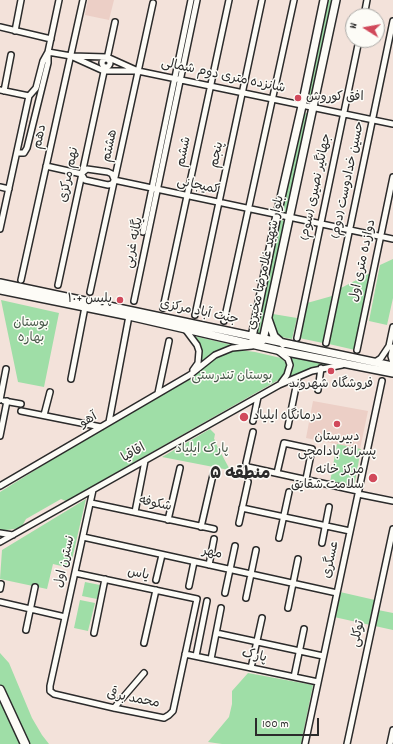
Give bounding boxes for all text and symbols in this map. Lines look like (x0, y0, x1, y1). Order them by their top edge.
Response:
north arrow (345, 8, 385, 48)
text: N (346, 22, 363, 30)
street label: شانزده متری دوم شمالی (159, 56, 287, 98)
place label: افق کوروش (306, 90, 364, 106)
marker: افق کوروش (293, 93, 303, 103)
street label: حسین خدادوست (دوم) (329, 120, 369, 240)
street label: دهم (31, 123, 51, 151)
street label: هشتم (100, 128, 122, 164)
street label: جهانگیر نصیری (سوم) (298, 132, 336, 242)
street label: ششم (174, 135, 196, 169)
street label: پنجم (208, 141, 228, 169)
street label: نهم مرکزی (57, 146, 83, 204)
street label: کمیجانی (175, 175, 221, 199)
street label: بلوار شهید غلامرضا مخبری (245, 194, 289, 332)
street label: یگانه غربی (122, 216, 148, 270)
street label: دوازده متری اول (348, 218, 380, 304)
place label: پلیس +۱۰ (67, 292, 112, 308)
marker: پلیس +۱۰ (115, 295, 125, 305)
street label: جنت آباد مرکزی (158, 297, 240, 329)
park label: بوستان بهاره (13, 316, 49, 347)
marker: فروشگاه شهروند (326, 366, 336, 376)
park label: بوستان تندرستی (192, 369, 272, 385)
place label: فروشگاه شهروند (289, 377, 373, 393)
place label: درمانگاه ایلیاد (253, 409, 322, 425)
street label: آهو (78, 410, 100, 432)
marker: درمانگاه ایلیاد (238, 411, 250, 423)
marker: دبیرستان پسرانه بادامچی (332, 419, 342, 429)
place label: دبیرستان پسرانه بادامچی (298, 430, 376, 461)
street label: اقاقیا (119, 441, 149, 467)
park label: پارک ایلیاد (175, 442, 229, 458)
place label: مرکز خانه سلامت شقایق (291, 463, 364, 494)
district label: منطقه ۵ (210, 466, 270, 486)
marker: مرکز خانه سلامت شقایق (367, 472, 379, 484)
street label: شکوفه (137, 494, 173, 516)
street label: نسترن اول (52, 534, 80, 590)
street label: عسگری (320, 540, 344, 580)
street label: مهر (201, 544, 223, 564)
street label: یاس (126, 565, 150, 585)
street label: توکلی (349, 619, 369, 649)
street label: پارک (240, 647, 268, 667)
street label: محمد برقی (105, 687, 161, 713)
scale bar (257, 710, 321, 736)
text: 100 m (262, 716, 289, 733)

